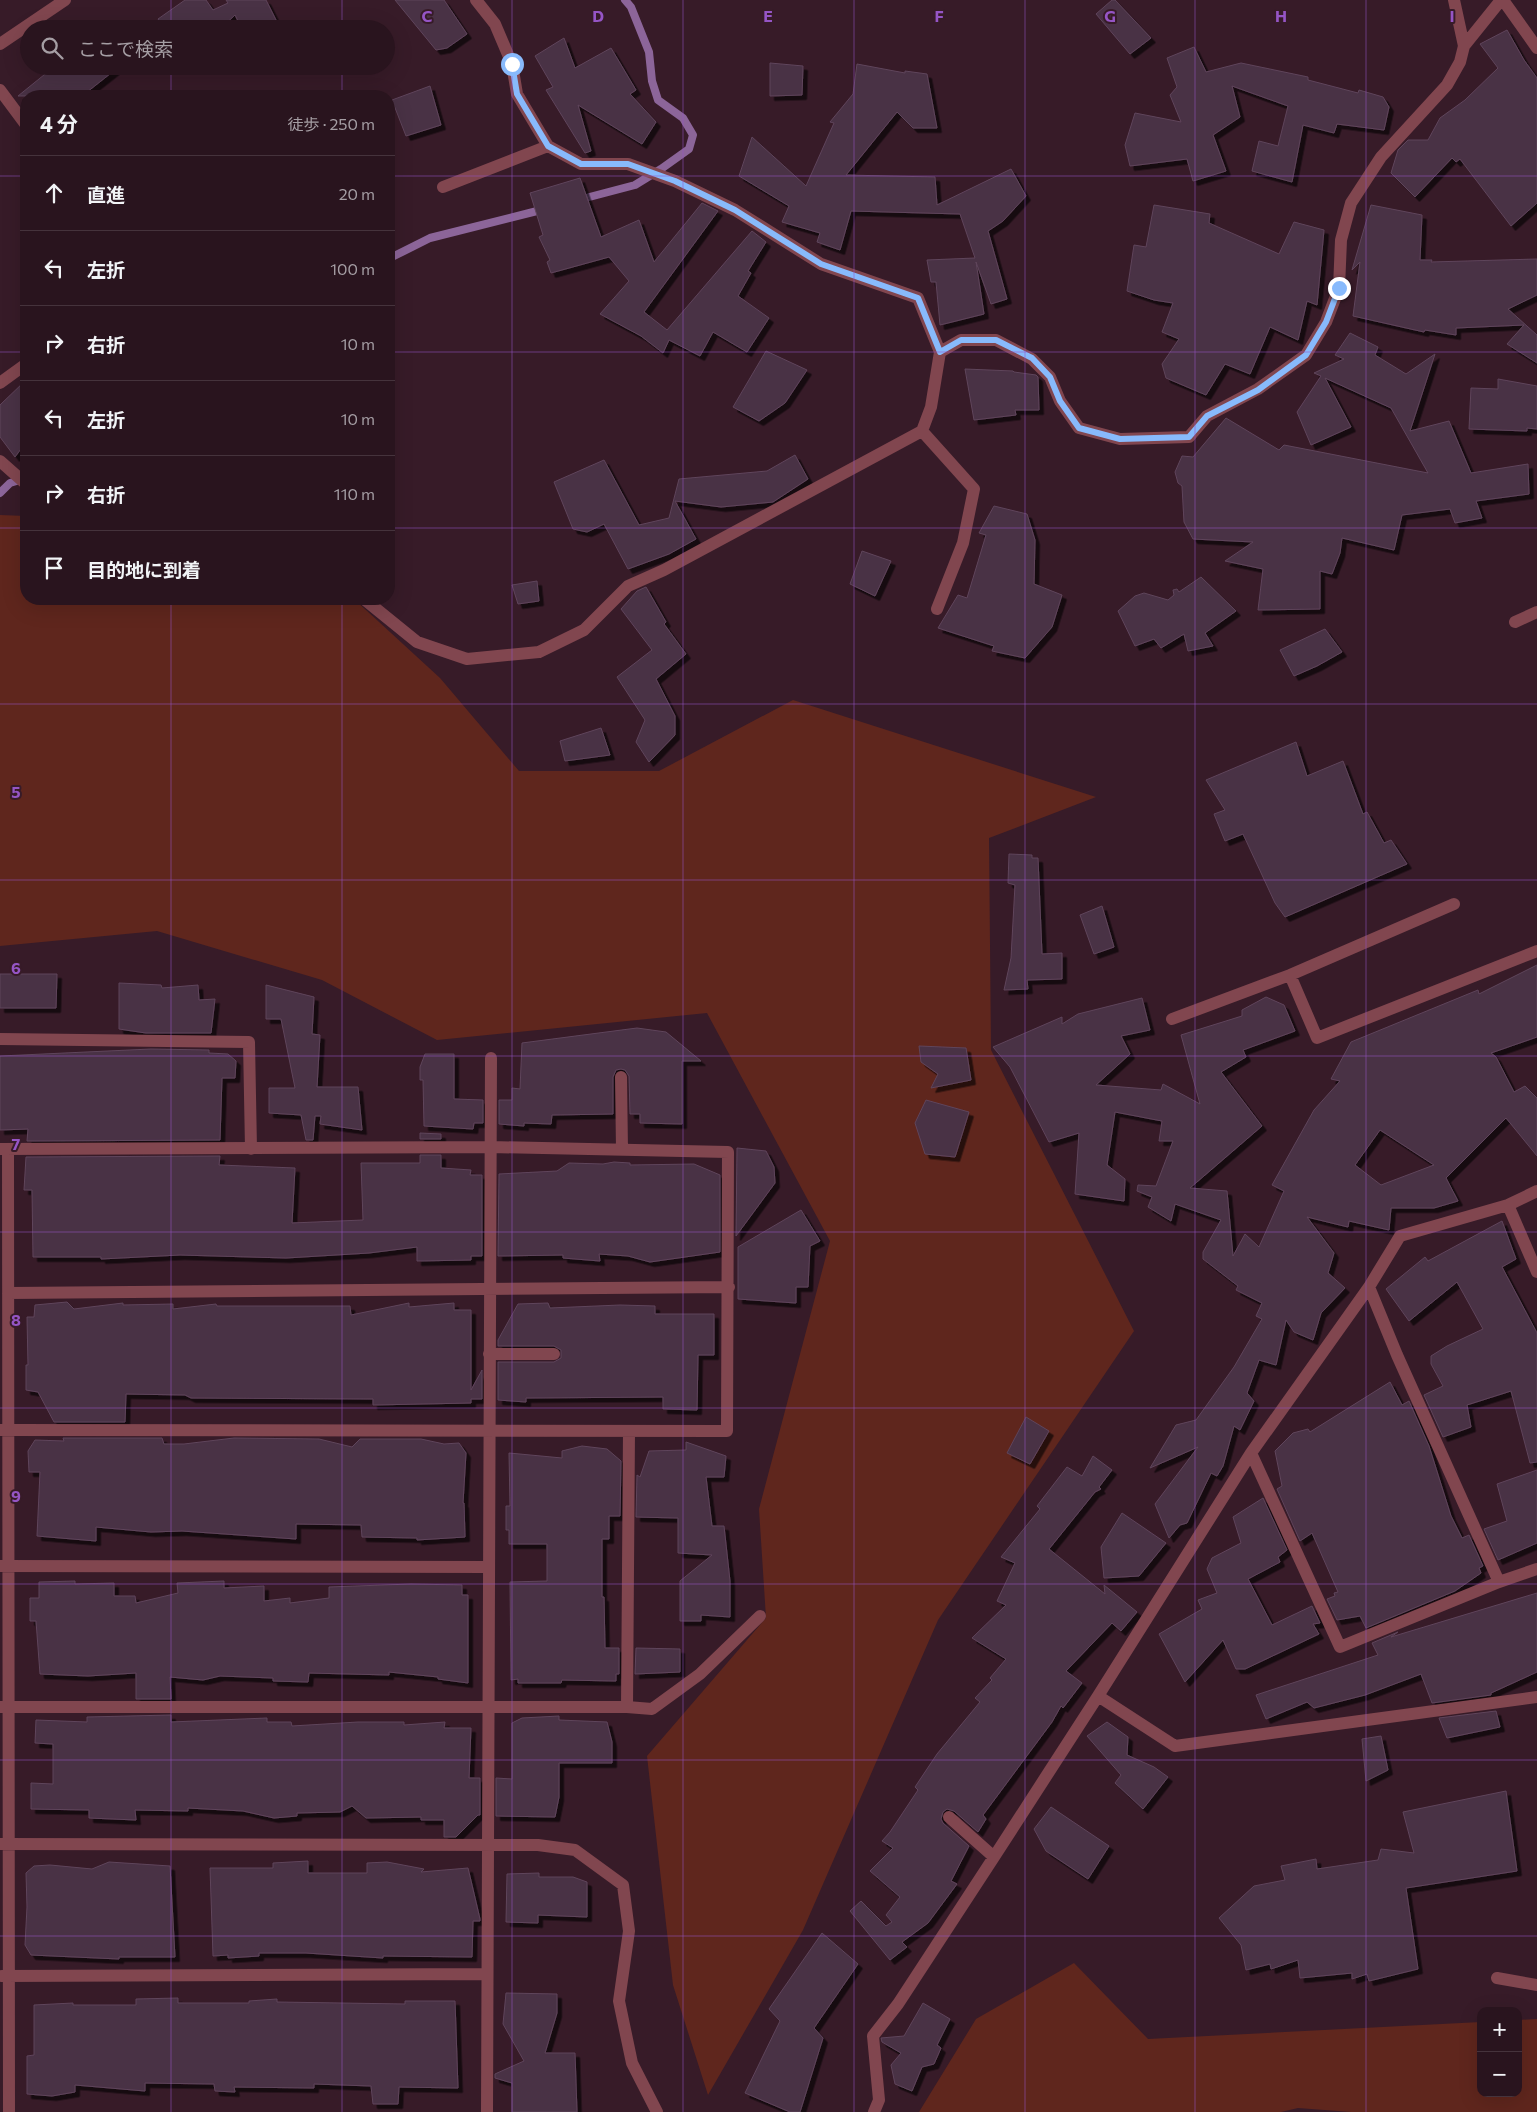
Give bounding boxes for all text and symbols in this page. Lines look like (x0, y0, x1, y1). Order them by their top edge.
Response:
text: C (422, 6, 433, 25)
text: D (592, 6, 604, 25)
text: E (763, 6, 773, 25)
text: F (934, 6, 944, 25)
text: G (1104, 6, 1116, 25)
text: H (1275, 6, 1287, 25)
text: I (1449, 6, 1455, 25)
search box (20, 20, 395, 75)
icon: search (38, 34, 66, 62)
text: ここで検索 (78, 37, 173, 60)
route start (501, 53, 524, 76)
text: 4 分 (40, 111, 78, 136)
text: 徒歩 · 250 m (288, 114, 375, 133)
icon: ahead (40, 179, 68, 207)
text: 直進 (87, 183, 125, 206)
text: 20 m (339, 184, 375, 203)
icon: left (40, 254, 68, 282)
text: 左折 (87, 258, 125, 281)
text: 100 m (330, 259, 375, 278)
route end (1328, 277, 1351, 300)
icon: right (40, 329, 68, 357)
text: 右折 (87, 333, 125, 356)
text: 10 m (341, 334, 375, 353)
icon: left (40, 404, 68, 432)
text: 左折 (87, 408, 125, 431)
text: 10 m (341, 409, 375, 428)
icon: right (40, 479, 68, 507)
text: 右折 (87, 483, 125, 506)
text: 110 m (334, 484, 375, 503)
icon: arrive (40, 554, 68, 582)
text: 目的地に到着 (87, 558, 201, 581)
text: 5 (11, 782, 21, 801)
text: 6 (11, 958, 21, 977)
text: 7 (12, 1134, 21, 1153)
text: 8 (11, 1310, 21, 1329)
text: 9 (11, 1486, 21, 1505)
map controls (1477, 2007, 1522, 2097)
button: + (1477, 2007, 1522, 2052)
button: − (1477, 2052, 1522, 2097)

